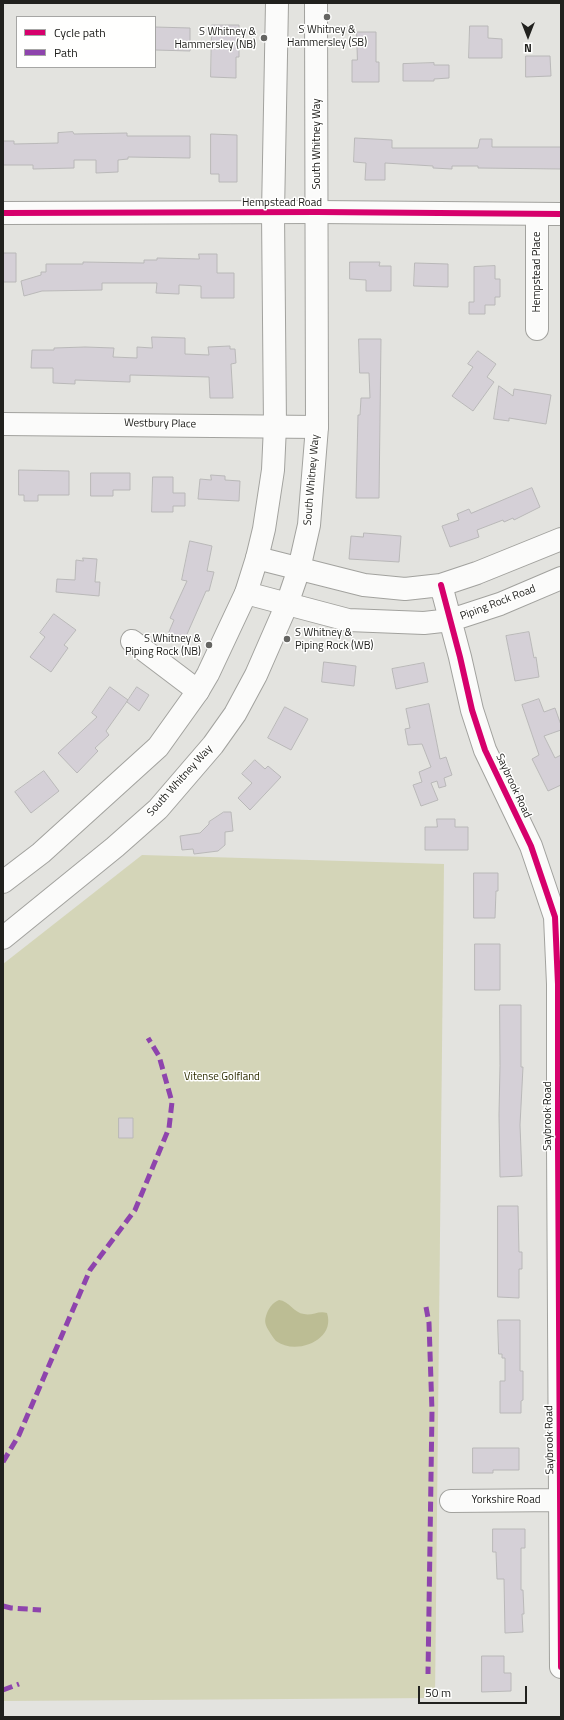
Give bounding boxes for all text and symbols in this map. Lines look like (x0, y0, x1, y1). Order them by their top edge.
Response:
marker: S Whitney & Hammersley (SB) (322, 12, 332, 22)
legend (16, 16, 156, 68)
north arrow (508, 16, 548, 56)
text: Cycle path (54, 23, 106, 42)
place label: S Whitney & Hammersley (SB) (287, 23, 367, 49)
place label: S Whitney & Hammersley (NB) (174, 25, 256, 51)
marker: S Whitney & Hammersley (NB) (259, 33, 269, 43)
text: N (524, 40, 532, 56)
text: Path (54, 43, 78, 62)
street label: South Whitney Way (310, 98, 324, 190)
street label: Hempstead Road (242, 196, 322, 210)
street label: Hempstead Place (530, 231, 544, 313)
street label: Westbury Place (124, 417, 196, 431)
street label: South Whitney Way (301, 434, 323, 526)
street label: Piping Rock Road (458, 583, 538, 623)
place label: S Whitney & Piping Rock (WB) (295, 626, 373, 652)
place label: S Whitney & Piping Rock (NB) (125, 632, 201, 658)
marker: S Whitney & Piping Rock (WB) (282, 634, 292, 644)
marker: S Whitney & Piping Rock (NB) (204, 640, 214, 650)
street label: South Whitney Way (145, 743, 215, 819)
street label: Saybrook Road (492, 752, 534, 820)
park label: Vitense Golfland (184, 1070, 260, 1084)
street label: Saybrook Road (541, 1081, 555, 1151)
street label: Saybrook Road (543, 1405, 557, 1475)
street label: Yorkshire Road (472, 1493, 540, 1507)
scale bar (420, 1678, 529, 1704)
text: 50 m (425, 1683, 451, 1702)

